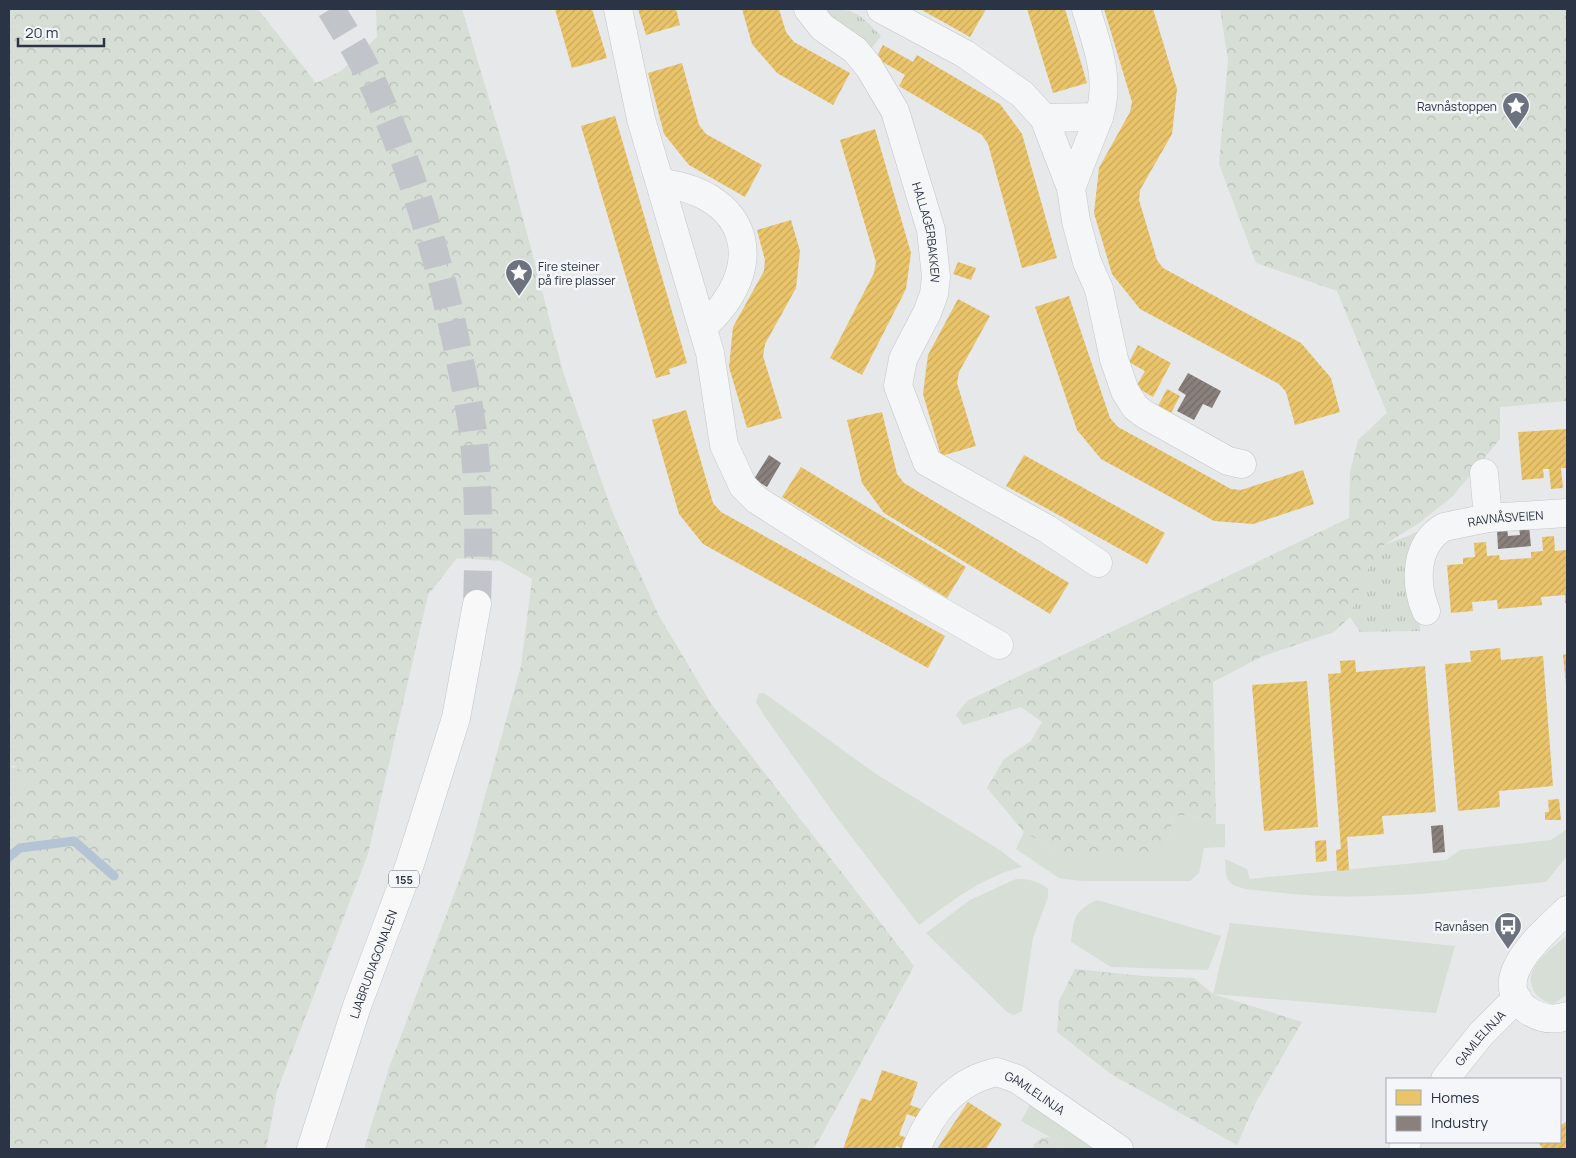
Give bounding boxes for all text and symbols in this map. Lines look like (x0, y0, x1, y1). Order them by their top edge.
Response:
scale bar (18, 15, 104, 47)
text: 20 m (25, 22, 58, 43)
place icon: Ravnåstoppen (1501, 91, 1531, 130)
place label: Ravnåstoppen (1417, 98, 1497, 115)
street label: HALLAGERBAKKEN (908, 180, 945, 284)
place icon: Fire steiner på fire plasser (504, 258, 534, 297)
place label: Fire steiner på fire plasser (538, 258, 616, 289)
street label: RAVNÅSVEIEN (1466, 506, 1544, 530)
road number: 155 (389, 871, 419, 888)
street label: LJABRUDIAGONALEN (345, 907, 401, 1021)
bus stop icon: Ravnåsen (1493, 911, 1523, 950)
place label: Ravnåsen (1435, 918, 1489, 935)
street label: GAMLELINJA (1451, 1006, 1509, 1069)
street label: GAMLELINJA (1003, 1067, 1069, 1118)
legend (1386, 1078, 1561, 1143)
text: Homes (1431, 1087, 1480, 1108)
text: Industry (1431, 1112, 1488, 1133)

